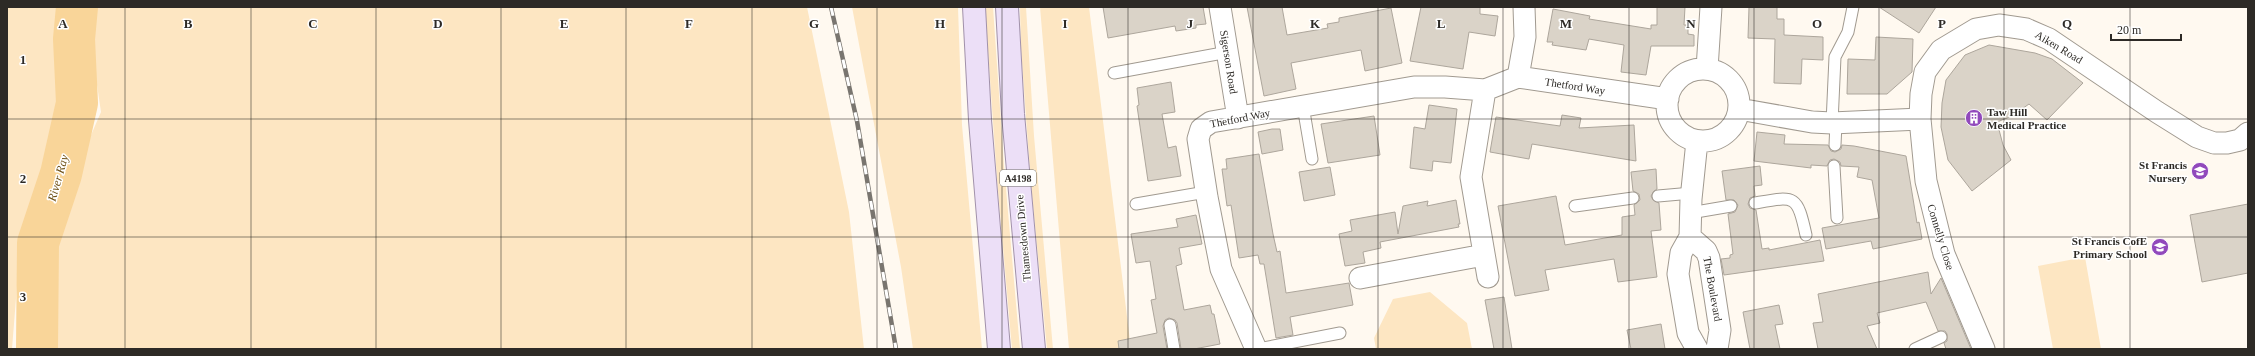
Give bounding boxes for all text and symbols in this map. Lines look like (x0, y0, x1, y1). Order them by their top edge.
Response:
text: A (58, 16, 68, 31)
text: B (184, 16, 193, 31)
text: C (308, 16, 318, 31)
text: D (433, 16, 443, 31)
text: E (560, 16, 568, 31)
text: F (685, 16, 693, 31)
text: G (809, 16, 819, 31)
text: H (935, 16, 945, 31)
text: I (1062, 16, 1068, 31)
text: J (1187, 16, 1194, 31)
text: K (1310, 16, 1321, 31)
text: L (1437, 16, 1446, 31)
text: M (1560, 16, 1572, 31)
text: N (1686, 16, 1696, 31)
text: O (1812, 16, 1822, 31)
text: P (1938, 16, 1946, 31)
text: Q (2062, 16, 2072, 31)
scale bar (2111, 16, 2181, 42)
text: 20 m (2117, 23, 2142, 37)
street label: Aiken Road (2033, 28, 2085, 66)
street label: Sigerson Road (1218, 29, 1240, 95)
text: 1 (20, 52, 26, 67)
street label: Thetford Way (1544, 75, 1607, 97)
street label: Thetford Way (1209, 106, 1272, 130)
place label: Taw Hill Medical Practice (1987, 106, 2066, 131)
building icon: Taw Hill Medical Practice (1964, 108, 1984, 128)
water label: River Ray (44, 153, 71, 204)
place label: St Francis Nursery (2139, 159, 2188, 184)
school or university icon: St Francis Nursery (2190, 161, 2210, 181)
road number: A4198 (1000, 170, 1036, 186)
text: 2 (20, 171, 26, 186)
street label: Thamesdown Drive (1013, 194, 1033, 282)
street label: Connelly Close (1925, 203, 1957, 271)
place label: St Francis CofE Primary School (2072, 235, 2147, 260)
school or university icon: St Francis CofE Primary School (2150, 237, 2170, 257)
street label: The Boulevard (1701, 256, 1725, 323)
text: 3 (20, 289, 27, 304)

